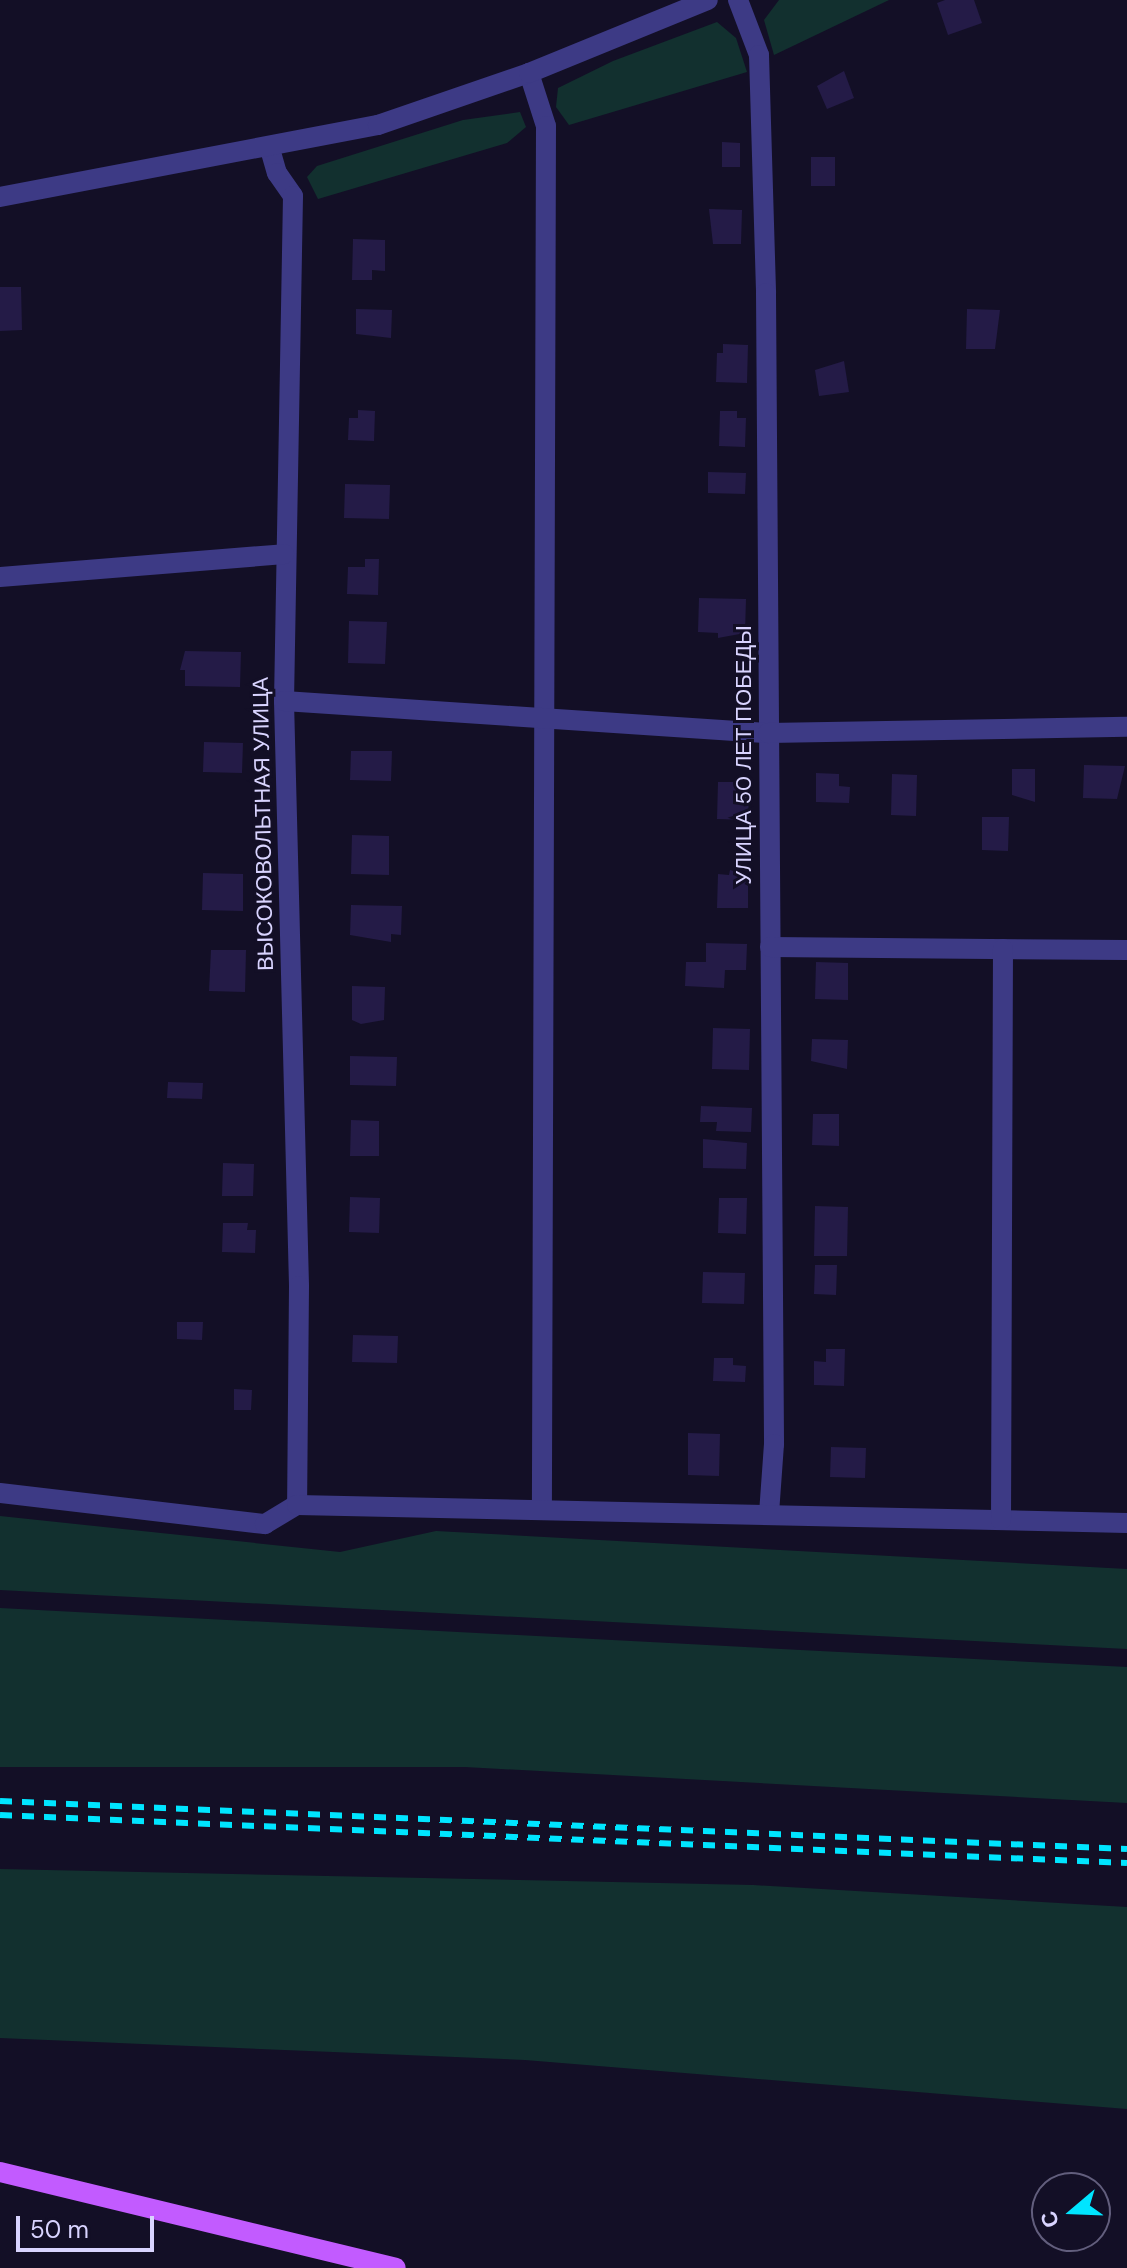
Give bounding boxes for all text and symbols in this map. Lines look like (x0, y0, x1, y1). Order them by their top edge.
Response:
street label: УЛИЦА 50 ЛЕТ ПОБЕДЫ (731, 625, 757, 885)
street label: ВЫСОКОВОЛЬТНАЯ УЛИЦА (247, 677, 279, 971)
north arrow (1031, 2172, 1111, 2252)
scale bar (20, 2200, 158, 2250)
text: С (1033, 2207, 1066, 2232)
text: 50 m (30, 2214, 89, 2245)

